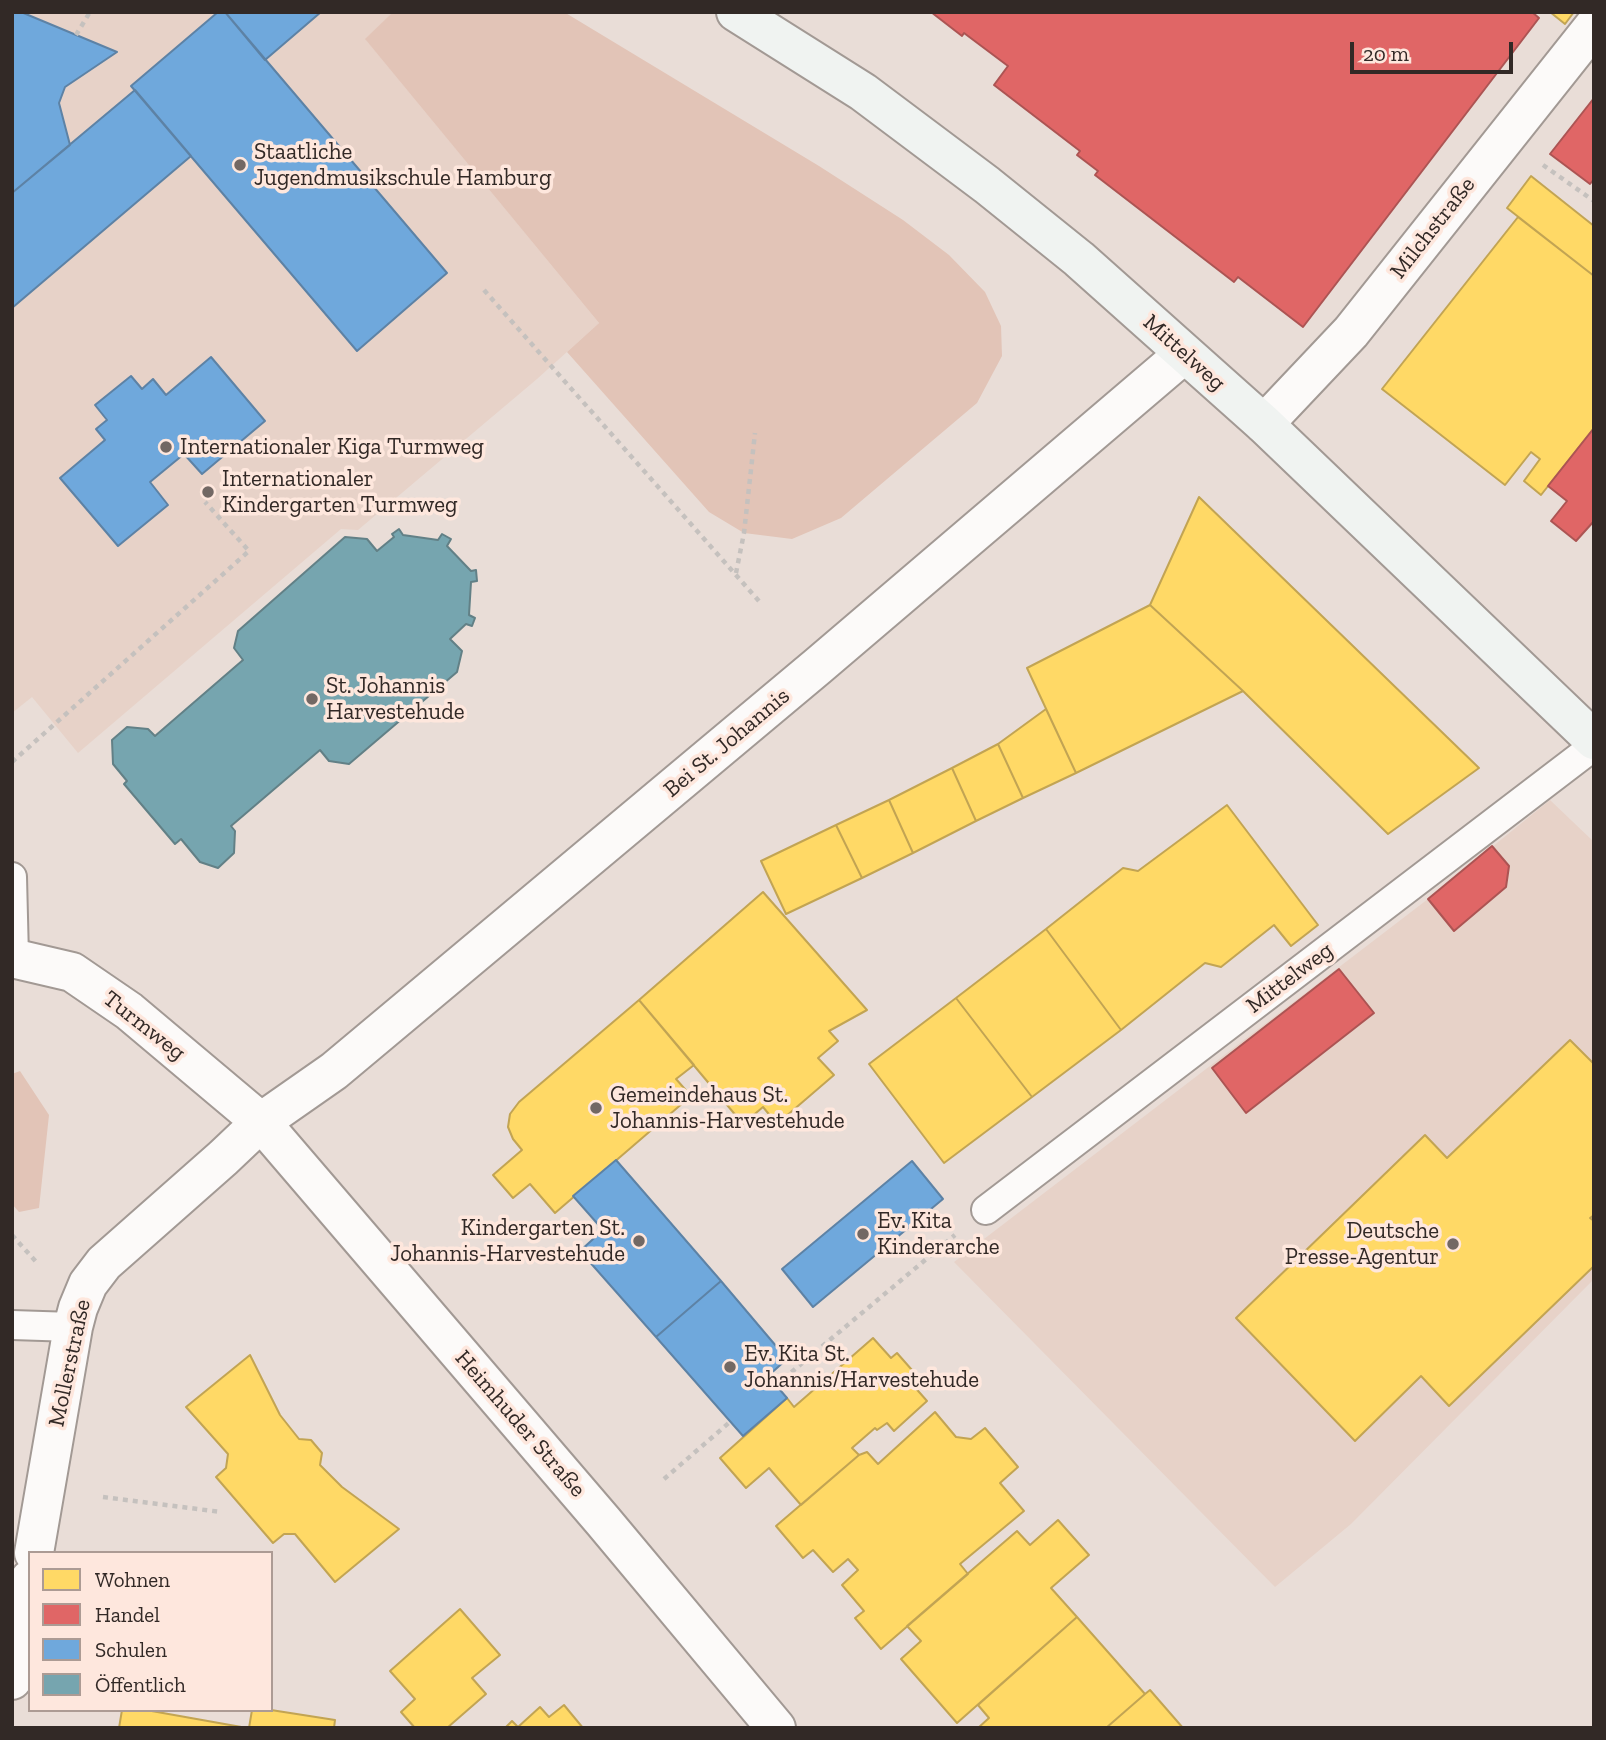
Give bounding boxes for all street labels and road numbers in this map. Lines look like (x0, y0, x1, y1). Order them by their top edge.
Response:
street label: Milchstraße (1385, 172, 1481, 284)
street label: Mittelweg (1137, 309, 1231, 397)
street label: Bei St. Johannis (658, 682, 796, 804)
street label: Mittelweg (1241, 937, 1339, 1019)
street label: Turmweg (97, 985, 191, 1067)
street label: Mollerstraße (43, 1297, 97, 1429)
street label: Heimhuder Straße (449, 1345, 591, 1503)

